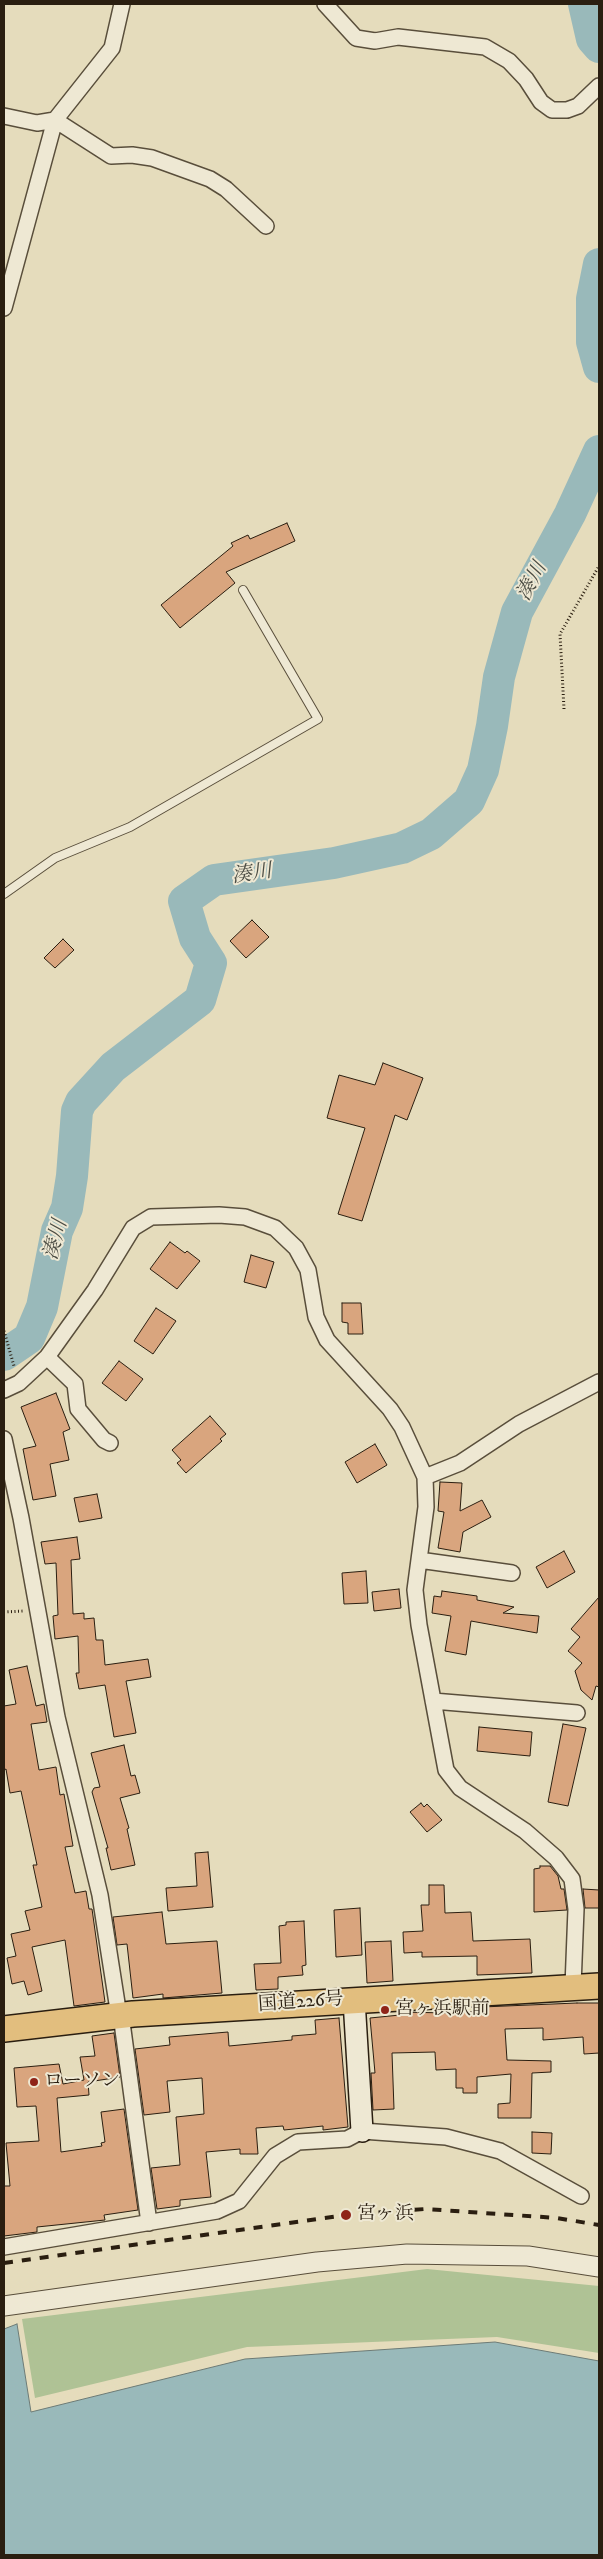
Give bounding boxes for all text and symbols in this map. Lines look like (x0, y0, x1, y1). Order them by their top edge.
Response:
water label: 湊川 (513, 559, 553, 605)
water label: 湊川 (231, 860, 273, 890)
water label: 湊川 (40, 1218, 74, 1262)
street label: 国道226号 (258, 1989, 344, 2017)
place label: 宮ヶ浜駅前 (395, 1999, 490, 2021)
marker: 宮ヶ浜駅前 (379, 2004, 391, 2016)
place label: ローソン (44, 2071, 120, 2093)
marker: ローソン (28, 2076, 40, 2088)
place label: 宮ヶ浜 (357, 2204, 414, 2226)
marker: 宮ヶ浜 (339, 2208, 353, 2222)

